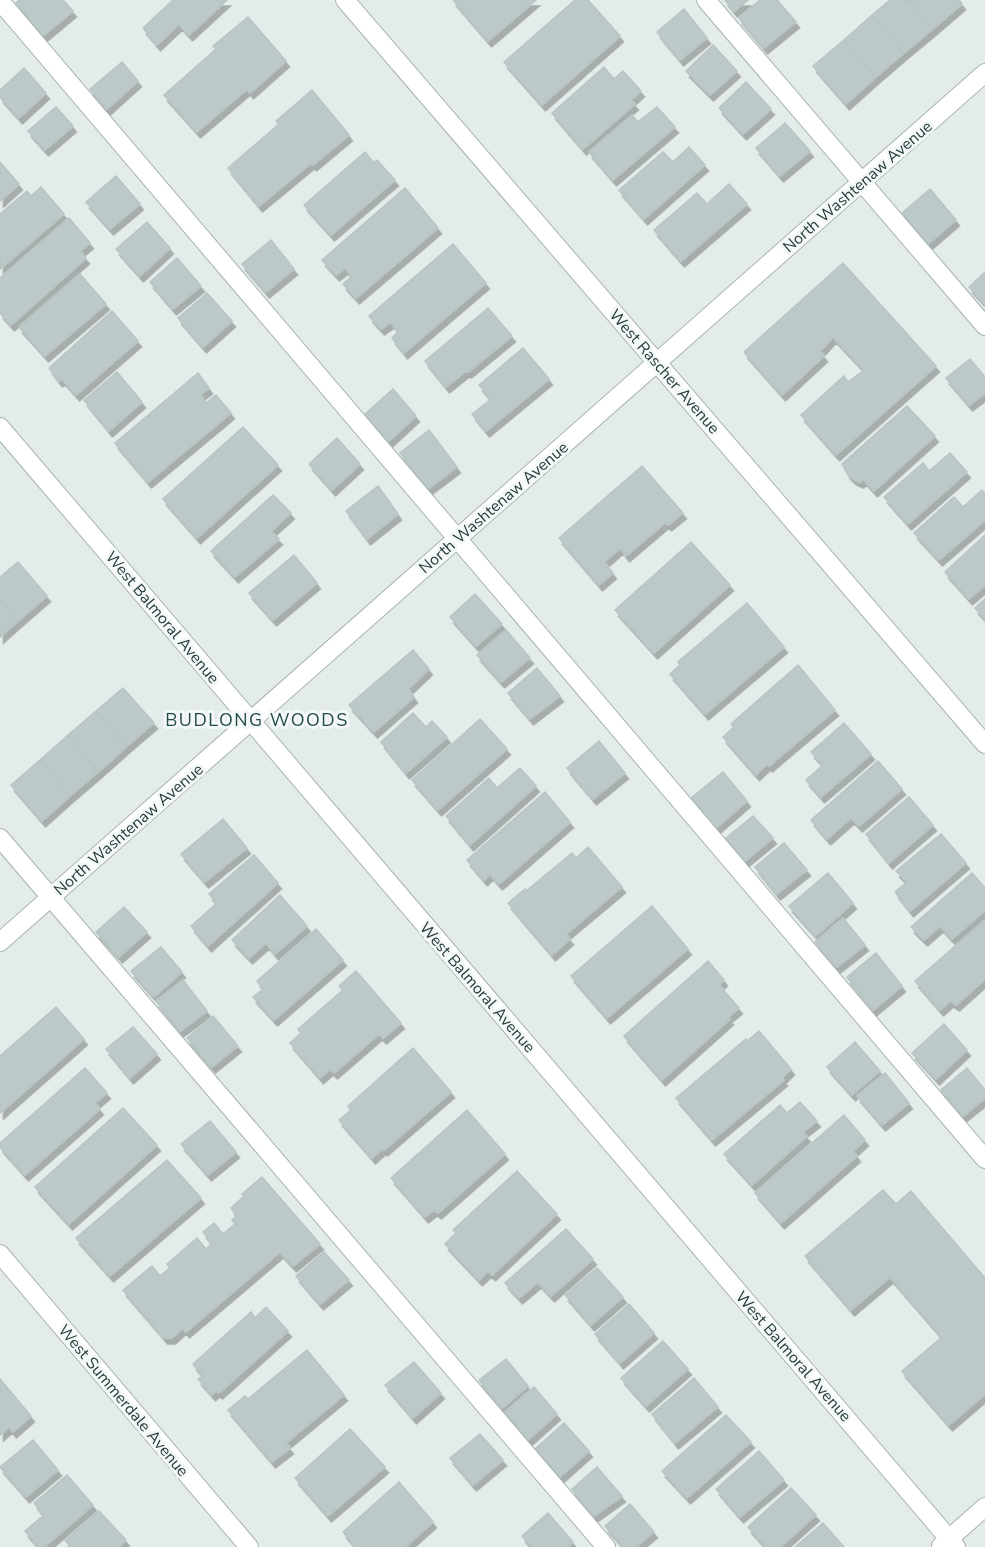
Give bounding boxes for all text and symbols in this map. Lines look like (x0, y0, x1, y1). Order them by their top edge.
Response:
street label: North Washtenaw Avenue (778, 116, 937, 258)
street label: West Rascher Avenue (604, 305, 725, 439)
street label: North Washtenaw Avenue (414, 437, 573, 579)
street label: West Balmoral Avenue (100, 547, 224, 689)
district label: BUDLONG WOODS (165, 708, 349, 732)
street label: North Washtenaw Avenue (49, 759, 208, 901)
street label: West Balmoral Avenue (414, 918, 540, 1058)
street label: West Balmoral Avenue (730, 1287, 856, 1427)
street label: West Summerdale Avenue (53, 1320, 193, 1481)

